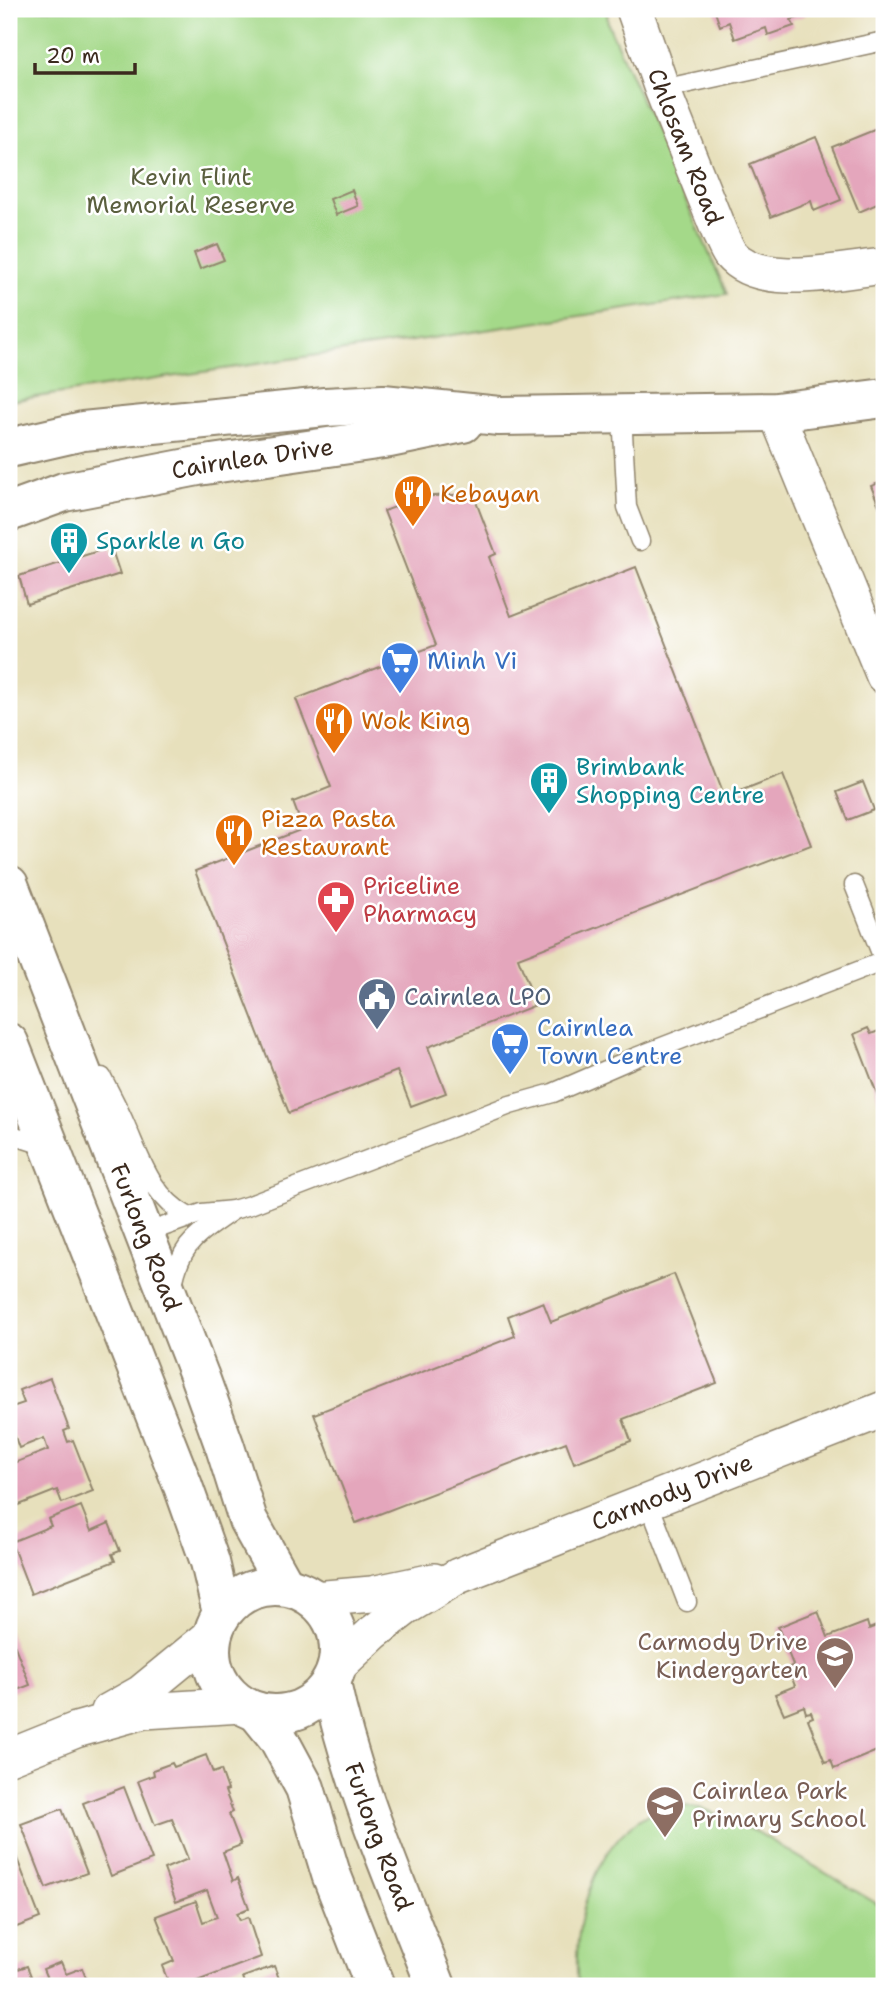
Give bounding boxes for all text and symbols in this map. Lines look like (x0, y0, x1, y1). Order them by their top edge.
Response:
scale bar (35, 32, 135, 76)
text: 20 m (46, 42, 100, 70)
street label: Chlosam Road (640, 64, 731, 230)
park label: Kevin Flint Memorial Reserve (86, 161, 296, 221)
street label: Cairnlea Drive (169, 430, 335, 487)
restaurant icon: Kebayan (392, 473, 434, 528)
place label: Kebayan (440, 478, 540, 510)
building icon: Sparkle n Go (48, 520, 90, 575)
place label: Sparkle n Go (96, 525, 245, 557)
supermarket icon: Minh Vi (379, 640, 421, 695)
place label: Minh Vi (427, 645, 517, 677)
restaurant icon: Wok King (313, 700, 355, 755)
place label: Wok King (361, 705, 470, 737)
place label: Brimbank Shopping Centre (576, 751, 765, 811)
building icon: Brimbank Shopping Centre (528, 760, 570, 815)
place label: Pizza Pasta Restaurant (261, 803, 395, 863)
restaurant icon: Pizza Pasta Restaurant (213, 812, 255, 867)
place label: Priceline Pharmacy (363, 870, 477, 930)
pharmacy icon: Priceline Pharmacy (315, 879, 357, 934)
public building icon: Cairnlea LPO (356, 976, 398, 1031)
place label: Cairnlea LPO (404, 981, 551, 1013)
place label: Cairnlea Town Centre (537, 1012, 683, 1072)
supermarket icon: Cairnlea Town Centre (489, 1021, 531, 1076)
street label: Furlong Road (103, 1159, 189, 1316)
street label: Carmody Drive (587, 1446, 757, 1538)
place label: Carmody Drive Kindergarten (638, 1626, 808, 1686)
school or university icon: Carmody Drive Kindergarten (814, 1635, 856, 1690)
street label: Furlong Road (337, 1758, 421, 1916)
place label: Cairnlea Park Primary School (692, 1775, 867, 1835)
school or university icon: Cairnlea Park Primary School (644, 1784, 686, 1839)

